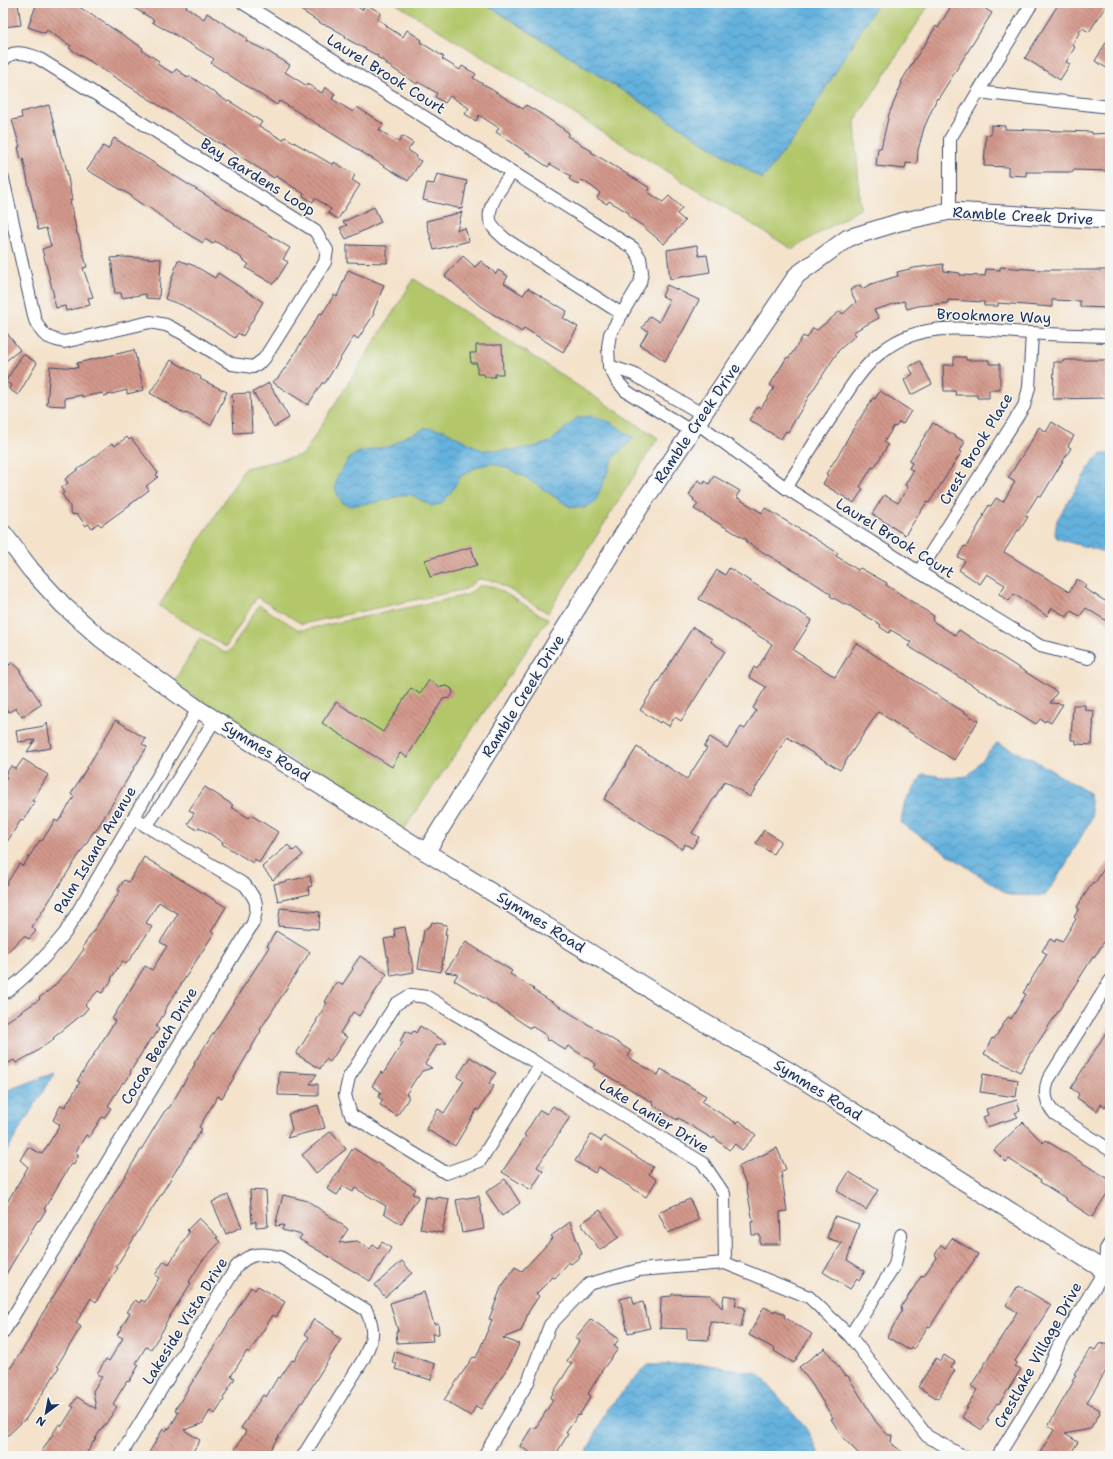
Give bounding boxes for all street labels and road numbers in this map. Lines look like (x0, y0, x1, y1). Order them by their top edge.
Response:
street label: Laurel Brook Court (323, 29, 449, 119)
street label: Bay Gardens Loop (197, 133, 319, 221)
street label: Ramble Creek Drive (952, 202, 1094, 230)
street label: Brookmore Way (936, 304, 1052, 328)
street label: Ramble Creek Drive (649, 359, 745, 487)
street label: Crest Brook Place (935, 389, 1017, 509)
street label: Laurel Brook Court (832, 493, 958, 583)
street label: Ramble Creek Drive (477, 631, 569, 761)
street label: Symmes Road (218, 716, 314, 786)
street label: Palm Island Avenue (49, 783, 141, 917)
street label: Symmes Road (493, 887, 589, 957)
street label: Cocoa Beach Drive (116, 984, 202, 1108)
street label: Symmes Road (770, 1055, 866, 1125)
street label: Lake Lanier Drive (595, 1074, 713, 1158)
street label: Lakeside Vista Drive (138, 1254, 232, 1388)
street label: Crestlake Village Drive (989, 1278, 1087, 1432)

